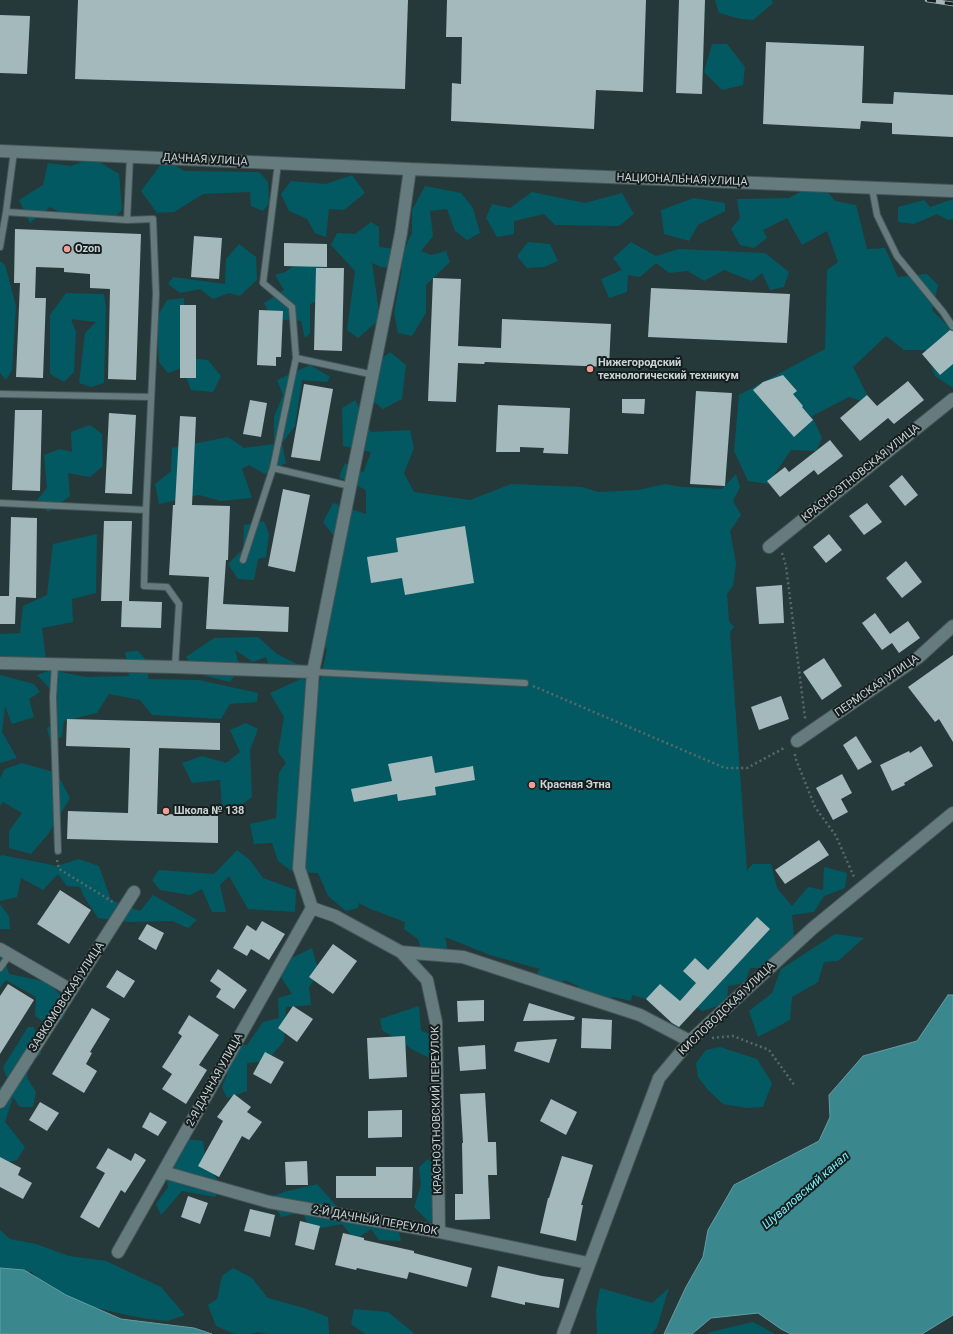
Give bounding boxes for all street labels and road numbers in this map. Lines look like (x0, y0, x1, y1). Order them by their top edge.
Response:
street label: ДАЧНАЯ УЛИЦА (162, 151, 248, 169)
street label: НАЦИОНАЛЬНАЯ УЛИЦА (616, 171, 748, 189)
street label: КРАСНОЭТНОВСКАЯ УЛИЦА (799, 421, 923, 525)
street label: ПЕРМСКАЯ УЛИЦА (833, 652, 921, 720)
street label: ЗАВКОМОВСКАЯ УЛИЦА (27, 940, 107, 1054)
street label: КИСЛОВОДСКАЯ УЛИЦА (676, 960, 778, 1058)
street label: КРАСНОЭТНОВСКИЙ ПЕРЕУЛОК (429, 1026, 445, 1194)
street label: 2-Я ДАЧНАЯ УЛИЦА (184, 1031, 246, 1129)
street label: 2-Й ДАЧНЫЙ ПЕРЕУЛОК (311, 1203, 439, 1239)

